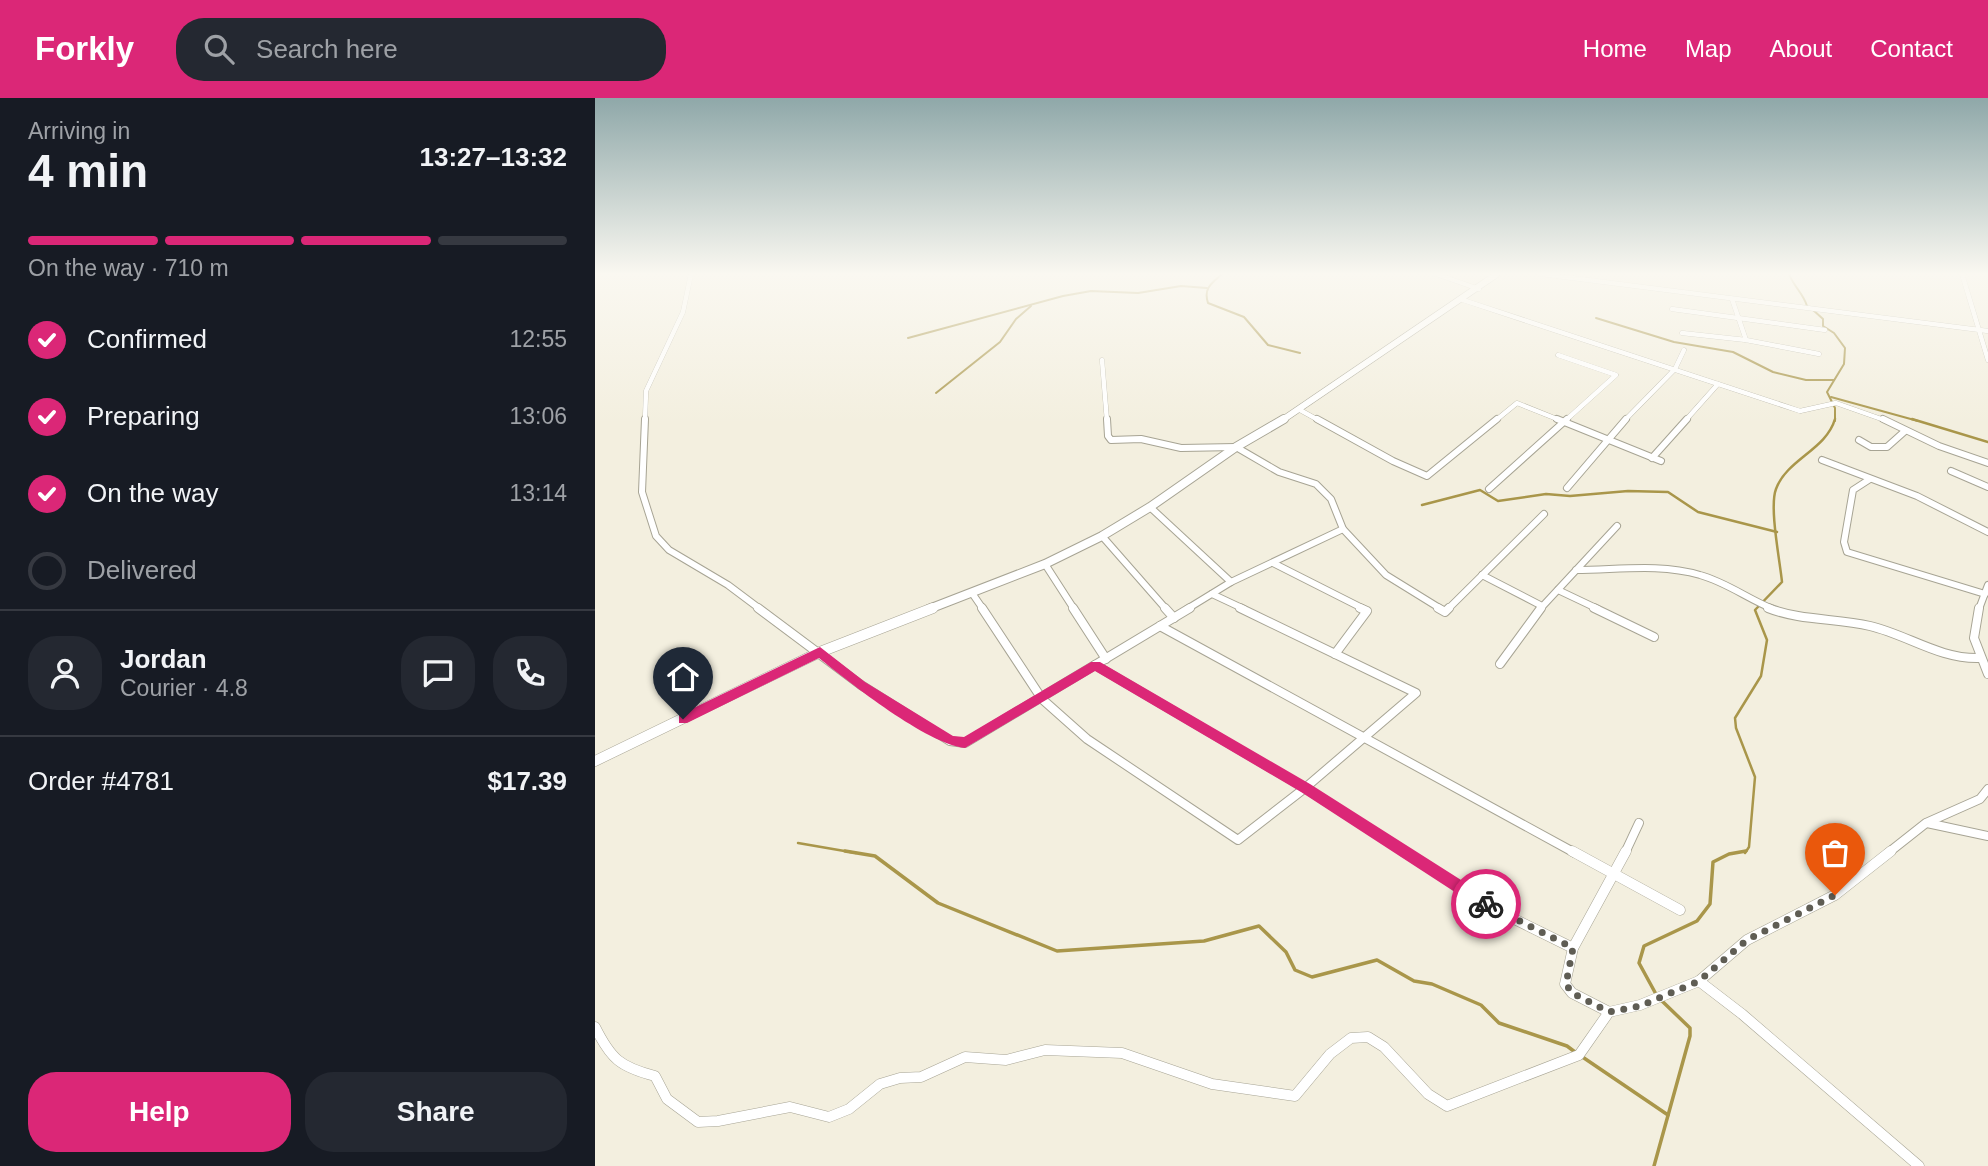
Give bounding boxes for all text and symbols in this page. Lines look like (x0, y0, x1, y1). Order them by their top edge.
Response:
search box (176, 18, 666, 81)
text: Forkly (35, 30, 134, 67)
icon: search (200, 30, 238, 68)
text: Search here (256, 34, 398, 64)
text: Home (1583, 35, 1647, 62)
text: Map (1685, 35, 1732, 62)
text: About (1770, 35, 1832, 62)
text: Contact (1870, 35, 1953, 62)
text: Arriving in (28, 118, 130, 144)
text: 13:27–13:32 (420, 142, 567, 172)
text: 4 min (28, 145, 148, 197)
text: On the way · 710 m (28, 255, 229, 281)
icon: check (28, 321, 66, 359)
text: Confirmed (87, 324, 207, 354)
text: 12:55 (509, 326, 567, 352)
icon: check (28, 398, 66, 436)
text: Preparing (87, 401, 200, 431)
text: 13:06 (509, 403, 567, 429)
icon: check (28, 475, 66, 513)
text: On the way (87, 478, 219, 508)
text: 13:14 (509, 480, 567, 506)
text: Delivered (87, 555, 197, 585)
button: person (28, 636, 102, 710)
button: chat (401, 636, 475, 710)
button: phone (493, 636, 567, 710)
text: Jordan (120, 644, 207, 674)
pin (653, 647, 713, 719)
icon: home (664, 658, 702, 696)
text: Courier · 4.8 (120, 675, 248, 701)
text: Order #4781 (28, 766, 174, 796)
text: $17.39 (487, 766, 567, 796)
pin (1805, 823, 1865, 895)
icon: bag (1816, 834, 1854, 872)
courier (1451, 869, 1521, 939)
icon: bike (1467, 885, 1505, 923)
button: Help (28, 1072, 291, 1152)
button: Share (305, 1072, 567, 1152)

